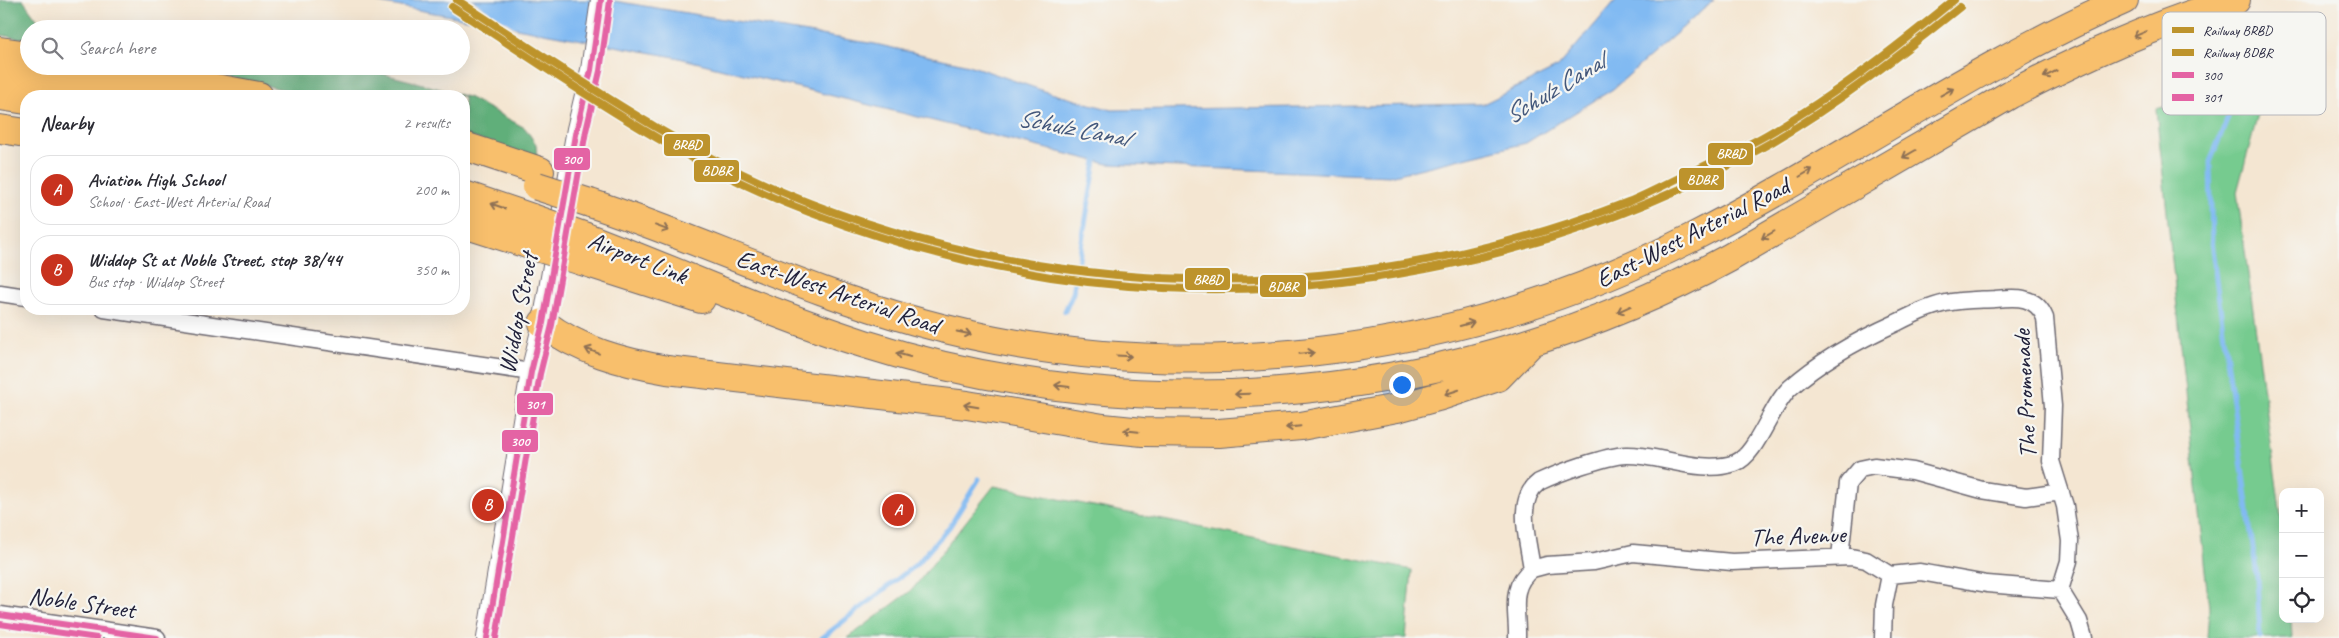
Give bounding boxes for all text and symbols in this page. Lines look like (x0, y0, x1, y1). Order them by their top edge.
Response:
legend (2162, 12, 2326, 115)
search box (20, 20, 470, 75)
text: Railway BRBD (2203, 22, 2274, 39)
one-way arrow (2133, 29, 2148, 39)
icon: search (38, 34, 66, 62)
text: Search here (78, 36, 155, 60)
water label: Schulz Canal (1498, 41, 1618, 131)
text: Railway BDBR (2203, 44, 2274, 61)
text: 300 (2203, 67, 2224, 84)
one-way arrow (2043, 70, 2058, 79)
one-way arrow (1939, 87, 1954, 96)
text: 301 (2203, 89, 2223, 106)
water label: Schulz Canal (1015, 101, 1139, 156)
text: Nearby (40, 110, 93, 136)
text: 2 results (403, 113, 450, 133)
line badge: BRBD (663, 133, 711, 157)
text: BRBD (672, 136, 704, 153)
line badge: BRBD (1707, 142, 1754, 166)
text: BRBD (1716, 145, 1748, 162)
line badge: 300 (553, 147, 591, 171)
one-way arrow (1902, 149, 1916, 159)
text: 300 (563, 151, 583, 168)
line badge: BDBR (693, 159, 740, 183)
text: BDBR (702, 162, 735, 179)
line badge: BDBR (1678, 167, 1725, 191)
text: Aviation High School (88, 168, 224, 192)
one-way arrow (1799, 168, 1813, 178)
street label: East-West Arterial Road (1591, 169, 1798, 295)
text: BDBR (1687, 171, 1720, 188)
text: A (53, 180, 61, 200)
text: 200 m (415, 180, 449, 200)
text: School · East-West Arterial Road (88, 192, 269, 212)
one-way arrow (491, 201, 506, 210)
street label: Airport Link (584, 224, 693, 292)
one-way arrow (653, 224, 669, 233)
one-way arrow (1762, 231, 1776, 241)
street label: East-West Arterial Road (732, 242, 947, 343)
street label: Widdop Street (491, 247, 546, 376)
text: Widdop St at Noble Street, stop 38/44 (88, 248, 342, 272)
text: B (53, 260, 61, 280)
text: 350 m (415, 260, 449, 280)
line badge: BRBD (1184, 267, 1231, 291)
text: BRBD (1193, 271, 1225, 288)
text: Bus stop · Widdop Street (88, 272, 223, 292)
line badge: BDBR (1259, 274, 1307, 298)
text: BDBR (1268, 278, 1301, 295)
one-way arrow (1617, 305, 1632, 315)
one-way arrow (1459, 318, 1475, 328)
street label: The Promenade (2006, 327, 2044, 459)
one-way arrow (955, 329, 971, 338)
one-way arrow (585, 346, 600, 355)
one-way arrow (1299, 348, 1315, 358)
one-way arrow (895, 349, 911, 359)
one-way arrow (1116, 352, 1132, 361)
your location (1389, 372, 1415, 398)
one-way arrow (1055, 381, 1071, 391)
one-way arrow (1444, 388, 1460, 398)
one-way arrow (1234, 389, 1250, 398)
line badge: 301 (516, 392, 554, 416)
text: 301 (526, 396, 546, 413)
one-way arrow (963, 401, 979, 411)
one-way arrow (1286, 422, 1302, 432)
one-way arrow (1124, 426, 1140, 436)
line badge: 300 (501, 429, 539, 453)
text: 300 (511, 433, 531, 450)
pin: B (472, 486, 504, 524)
map controls (2279, 488, 2324, 623)
button: + (2279, 488, 2324, 533)
pin: A (882, 491, 914, 529)
street label: The Avenue (1750, 518, 1848, 554)
button: − (2279, 533, 2324, 578)
button: locate (2279, 578, 2324, 623)
street label: Noble Street (27, 580, 140, 627)

